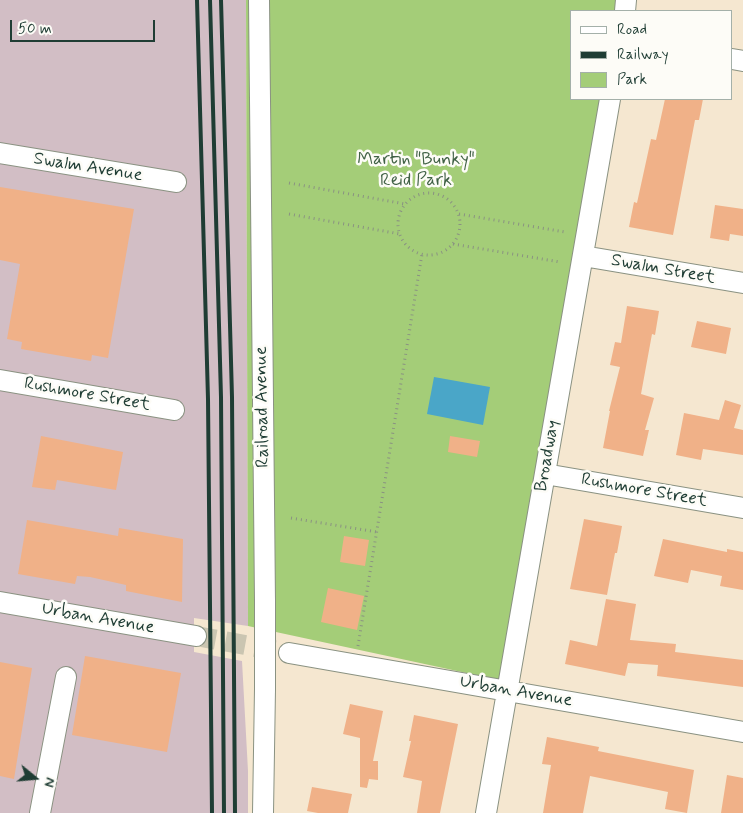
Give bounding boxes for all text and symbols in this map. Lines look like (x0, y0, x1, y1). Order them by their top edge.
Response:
scale bar (12, 10, 158, 42)
legend (570, 10, 733, 100)
text: 50 m (18, 19, 52, 39)
text: Road (617, 20, 647, 40)
text: Railway (617, 45, 669, 65)
text: Park (617, 70, 647, 90)
street label: Swalm Avenue (32, 149, 144, 187)
park label: Martin "Bunky" Reid Park (357, 149, 475, 192)
street label: Swalm Street (609, 250, 717, 290)
street label: Railroad Avenue (251, 346, 275, 468)
street label: Rushmore Street (22, 373, 152, 417)
street label: Broadway (531, 419, 565, 493)
street label: Rushmore Street (579, 469, 709, 513)
street label: Urban Avenue (40, 598, 156, 640)
street label: Urban Avenue (458, 671, 574, 713)
north arrow (10, 753, 60, 803)
text: N (39, 775, 59, 789)

